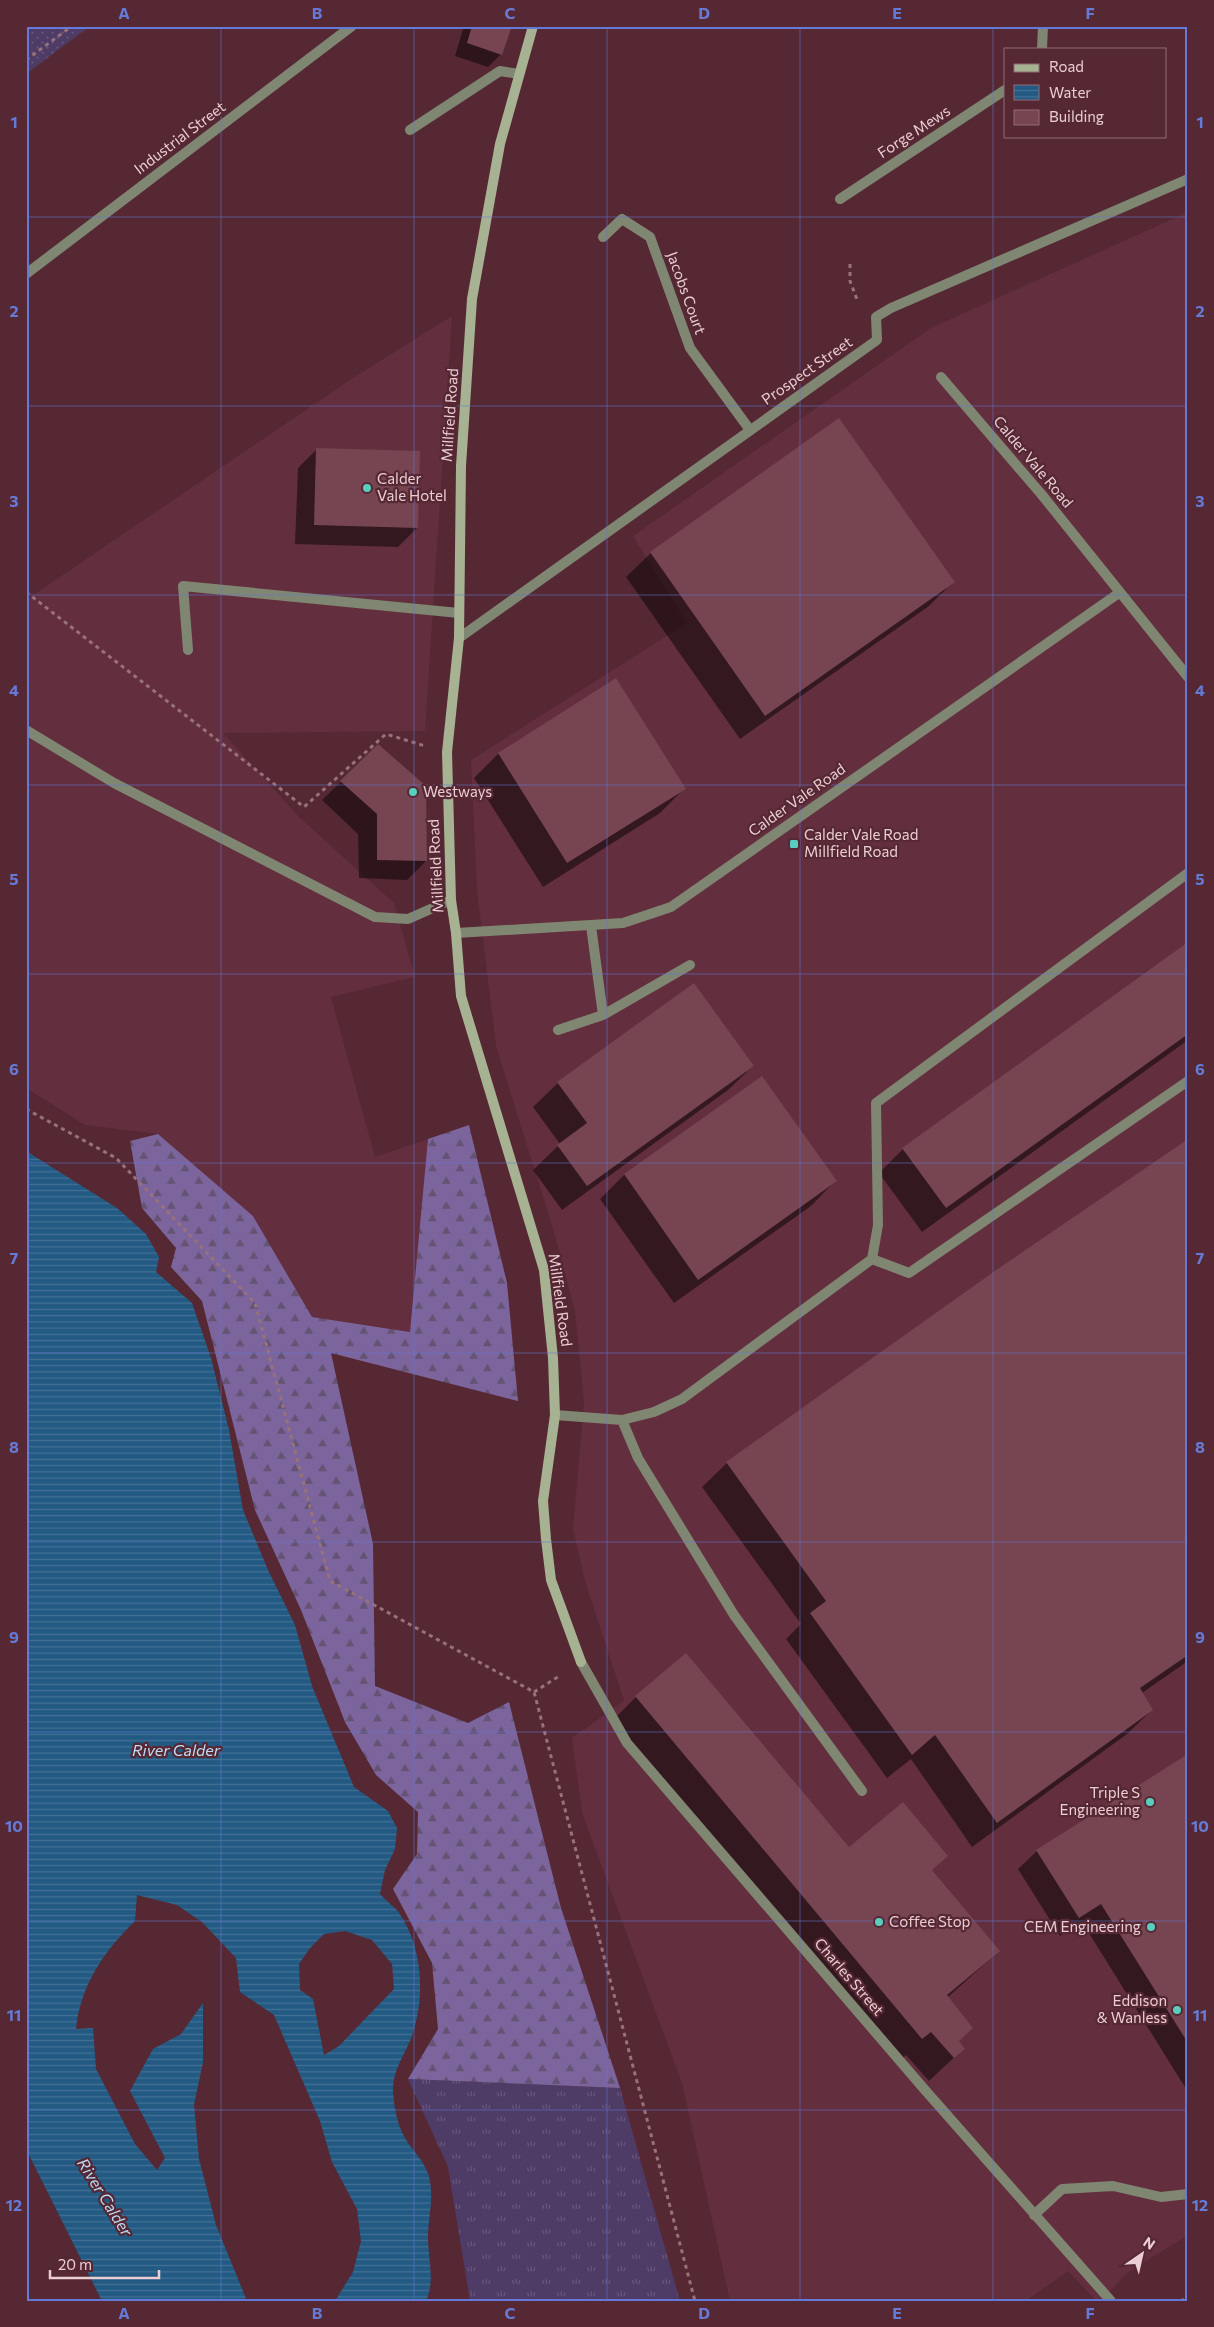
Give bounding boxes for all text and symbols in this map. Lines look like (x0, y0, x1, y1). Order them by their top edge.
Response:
text: A (118, 3, 130, 22)
text: B (312, 3, 323, 22)
text: C (505, 3, 516, 22)
text: D (698, 3, 710, 22)
text: E (892, 3, 902, 22)
text: F (1085, 3, 1095, 22)
legend (1004, 48, 1166, 138)
text: Road (1049, 57, 1084, 75)
text: Water (1049, 83, 1091, 101)
street label: Industrial Street (130, 97, 229, 177)
street label: Forge Mews (874, 101, 953, 161)
text: Building (1049, 107, 1104, 125)
text: 1 (10, 112, 18, 131)
text: 1 (1196, 112, 1204, 131)
street label: Jacobs Court (664, 249, 710, 337)
text: 2 (9, 301, 19, 320)
text: 2 (1195, 301, 1205, 320)
street label: Prospect Street (758, 332, 855, 408)
street label: Millfield Road (437, 367, 461, 462)
street label: Calder Vale Road (990, 412, 1077, 511)
place label: Calder Vale Hotel (377, 469, 447, 504)
marker: Calder Vale Hotel (361, 482, 373, 494)
text: 3 (9, 491, 19, 510)
text: 3 (1195, 491, 1205, 510)
text: 4 (9, 680, 19, 699)
text: 4 (1195, 680, 1205, 699)
street label: Calder Vale Road (744, 759, 848, 839)
place label: Westways (423, 782, 492, 800)
marker: Westways (407, 786, 419, 798)
street label: Millfield Road (424, 819, 446, 913)
place label: Calder Vale Road Millfield Road (804, 825, 918, 860)
marker: Calder Vale Road Millfield Road (788, 838, 800, 850)
text: 5 (9, 869, 19, 888)
text: 5 (1195, 869, 1205, 888)
text: 6 (9, 1059, 19, 1078)
text: 6 (1195, 1059, 1205, 1078)
text: 7 (10, 1248, 19, 1267)
text: 7 (1196, 1248, 1205, 1267)
street label: Millfield Road (546, 1252, 576, 1348)
text: 8 (9, 1437, 19, 1456)
text: 8 (1195, 1437, 1205, 1456)
text: 9 (9, 1627, 19, 1646)
text: 9 (1195, 1627, 1205, 1646)
water label: River Calder (132, 1740, 221, 1759)
place label: Triple S Engineering (1060, 1783, 1140, 1818)
marker: Triple S Engineering (1144, 1796, 1156, 1808)
text: 10 (5, 1816, 23, 1835)
text: 10 (1191, 1816, 1209, 1835)
place label: Coffee Stop (889, 1912, 971, 1930)
marker: Coffee Stop (873, 1916, 885, 1928)
place label: CEM Engineering (1024, 1917, 1141, 1935)
marker: CEM Engineering (1145, 1921, 1157, 1933)
street label: Charles Street (811, 1934, 888, 2019)
place label: Eddison & Wanless (1097, 1991, 1167, 2026)
marker: Eddison & Wanless (1171, 2004, 1183, 2016)
text: 11 (7, 2005, 21, 2024)
text: 11 (1193, 2005, 1207, 2024)
water label: River Calder (74, 2154, 137, 2240)
text: 12 (6, 2195, 22, 2214)
text: 12 (1192, 2195, 1208, 2214)
north arrow (1116, 2230, 1166, 2280)
text: N (1140, 2233, 1159, 2253)
scale bar (50, 2247, 159, 2279)
text: 20 m (58, 2255, 92, 2273)
text: A (118, 2303, 130, 2322)
text: B (312, 2303, 323, 2322)
text: C (505, 2303, 516, 2322)
text: D (698, 2303, 710, 2322)
text: E (892, 2303, 902, 2322)
text: F (1085, 2303, 1095, 2322)

